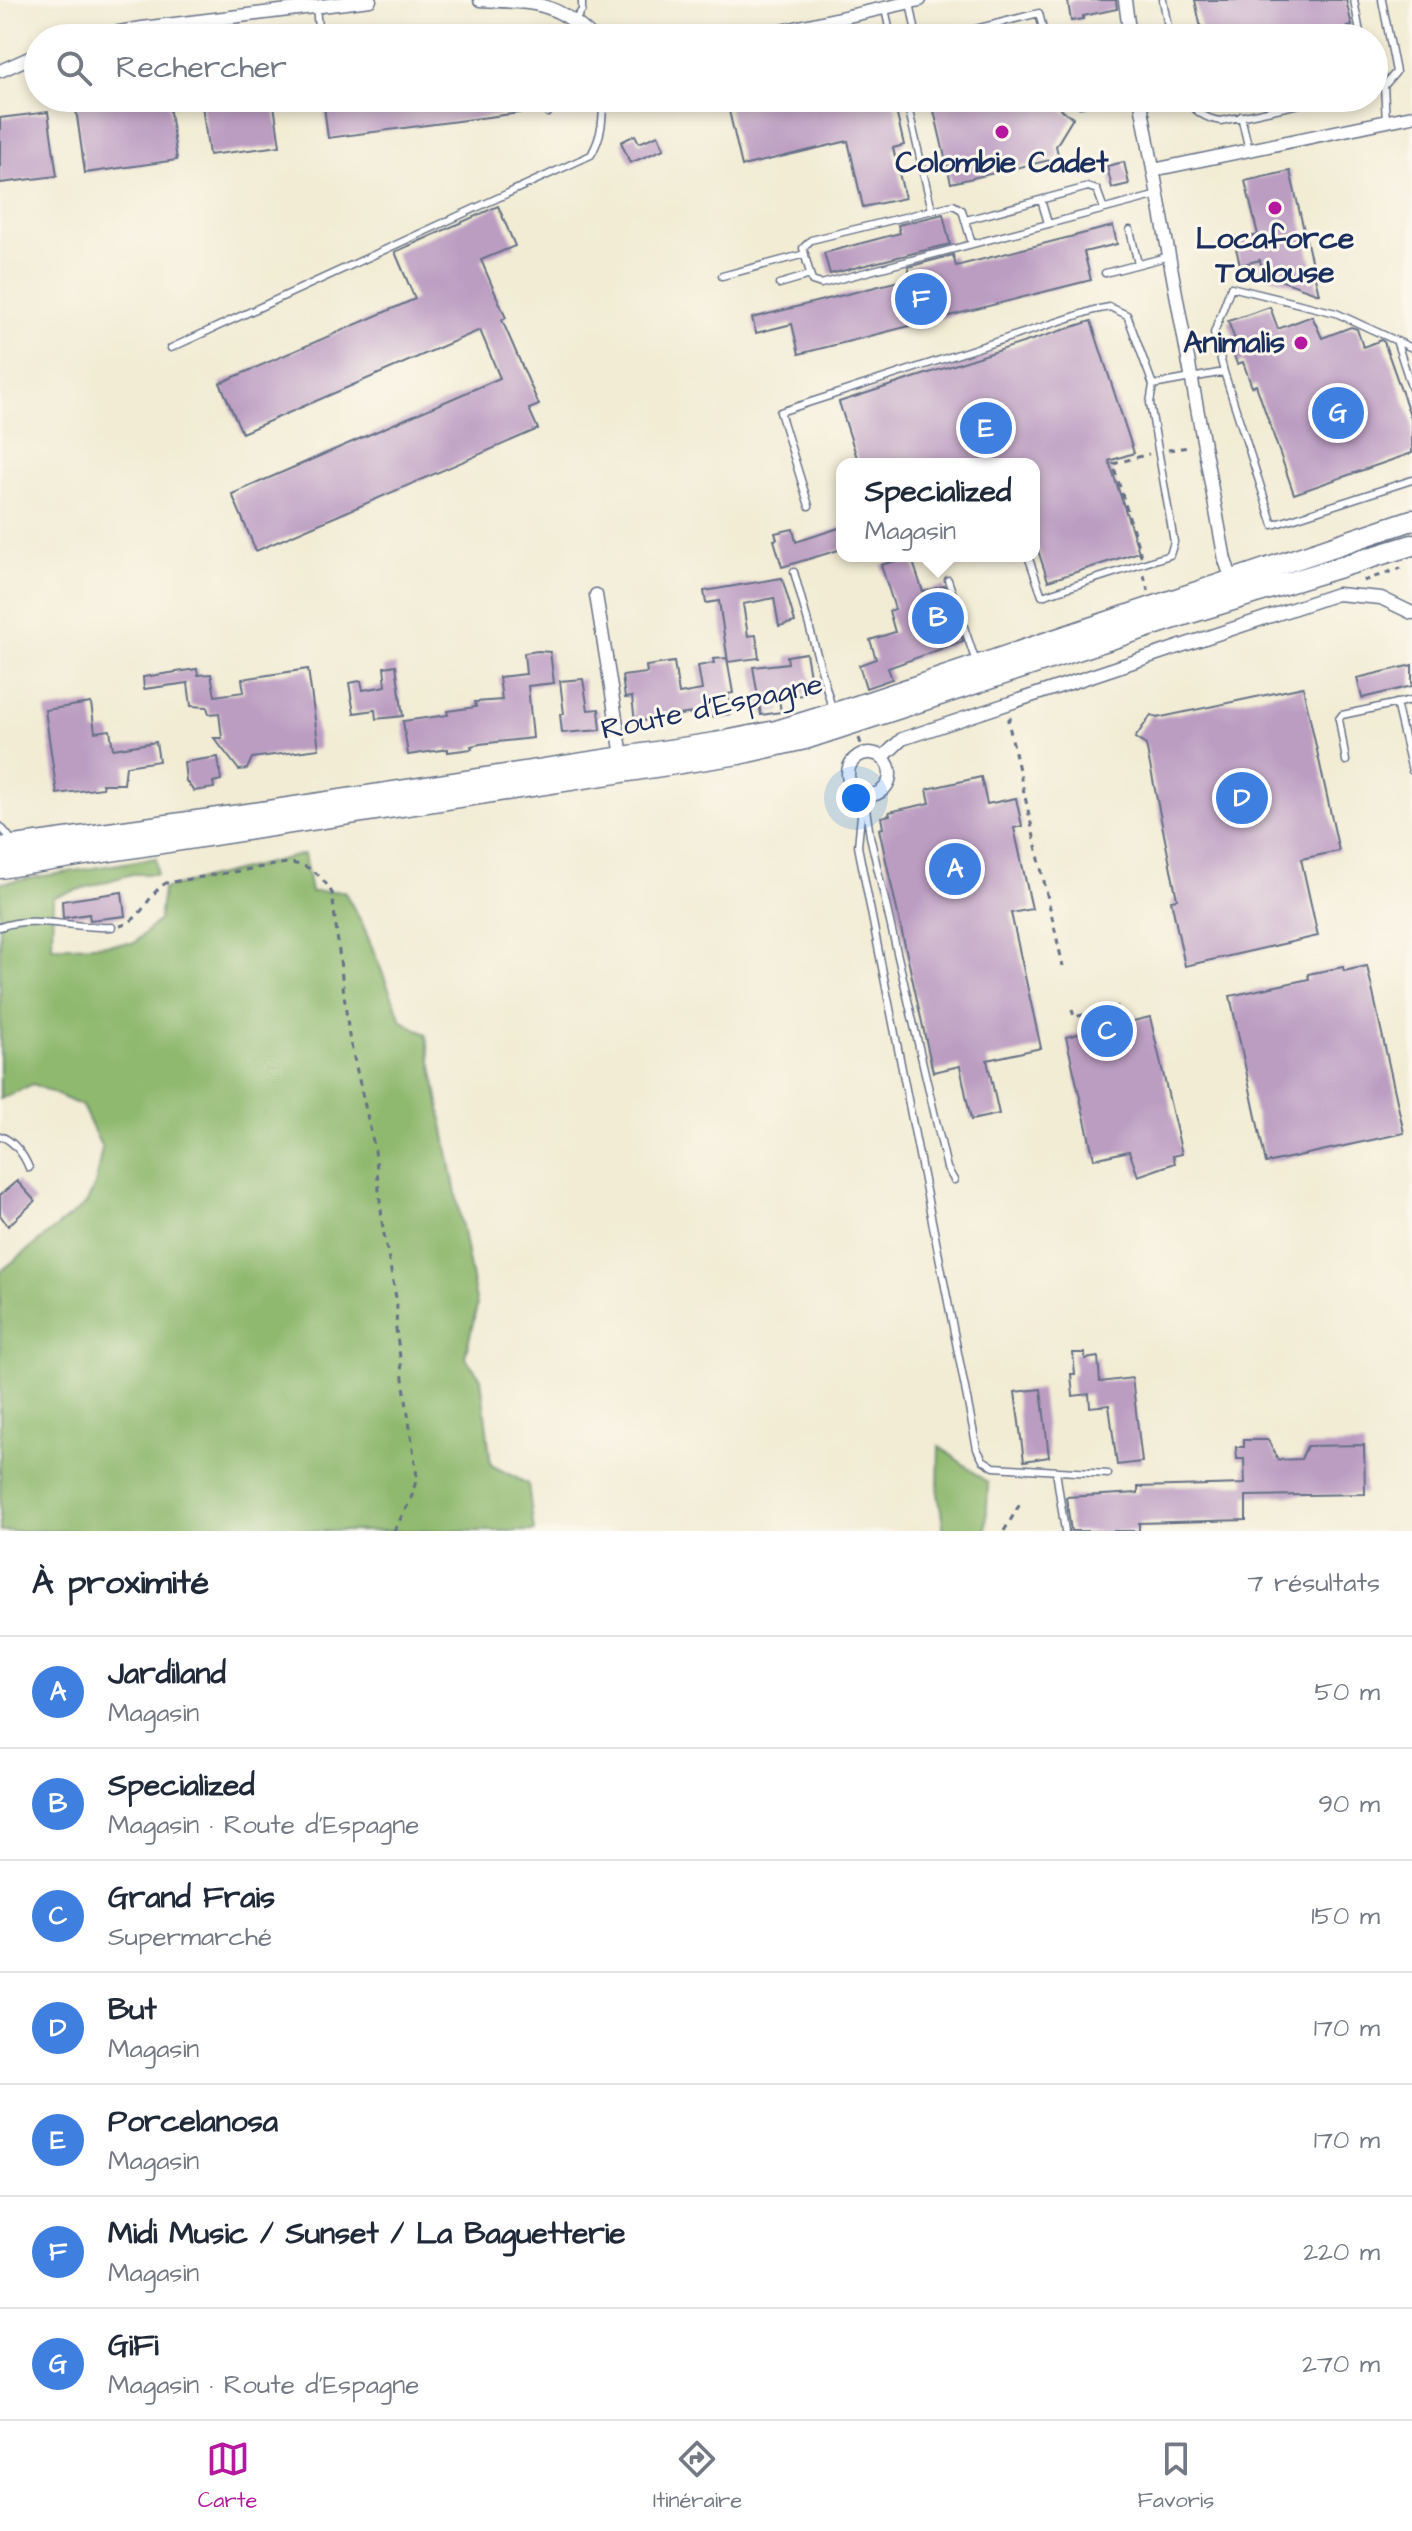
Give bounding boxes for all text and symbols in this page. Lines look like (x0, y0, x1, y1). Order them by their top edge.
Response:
search box (24, 24, 1388, 112)
icon: search (52, 46, 96, 90)
text: Rechercher (116, 47, 287, 89)
marker: Colombie Cadet (993, 123, 1011, 141)
place label: Colombie Cadet (896, 142, 1109, 184)
marker: Locaforce Toulouse (1266, 199, 1284, 217)
place label: Locaforce Toulouse (1196, 218, 1354, 294)
pin: F (895, 269, 947, 329)
place label: Animalis (1183, 322, 1285, 364)
marker: Animalis (1292, 334, 1310, 352)
pin: G (1312, 383, 1364, 443)
pin: E (960, 398, 1012, 458)
popup (836, 458, 1040, 562)
text: Specialized (865, 471, 1011, 513)
text: Magasin (865, 513, 956, 549)
pin: B (912, 588, 964, 648)
street label: Route d'Espagne (597, 663, 827, 752)
pin: D (1216, 768, 1268, 828)
your location (836, 778, 876, 818)
pin: A (929, 839, 981, 899)
pin: C (1081, 1001, 1133, 1061)
text: À proximité (32, 1559, 209, 1607)
text: 7 résultats (1248, 1565, 1380, 1601)
text: Jardiland (108, 1653, 226, 1695)
text: A (50, 1674, 66, 1710)
text: 50 m (1315, 1674, 1380, 1710)
text: Magasin (108, 1695, 199, 1731)
text: Specialized (108, 1765, 255, 1807)
text: B (49, 1786, 67, 1822)
text: 90 m (1318, 1786, 1380, 1822)
text: Magasin · Route d'Espagne (108, 1807, 419, 1843)
text: Grand Frais (108, 1877, 275, 1919)
text: C (49, 1898, 67, 1934)
text: 150 m (1311, 1898, 1380, 1934)
text: Supermarché (108, 1919, 272, 1955)
text: But (108, 1989, 157, 2031)
text: D (50, 2010, 66, 2046)
text: 170 m (1314, 2010, 1380, 2046)
text: Magasin (108, 2031, 199, 2067)
text: Porcelanosa (108, 2101, 278, 2143)
text: E (50, 2122, 66, 2158)
text: 170 m (1314, 2122, 1380, 2158)
text: Magasin (108, 2143, 199, 2179)
text: Midi Music / Sunset / La Baguetterie (108, 2213, 626, 2255)
text: F (49, 2234, 67, 2270)
text: 220 m (1303, 2234, 1380, 2270)
text: Magasin (108, 2255, 199, 2291)
text: GiFi (108, 2325, 159, 2367)
text: G (49, 2346, 67, 2382)
text: 270 m (1302, 2346, 1380, 2382)
text: Magasin · Route d'Espagne (108, 2367, 419, 2403)
tab: Carte (198, 2437, 257, 2516)
tab: Itinéraire (653, 2437, 742, 2516)
tab: Favoris (1138, 2437, 1214, 2516)

